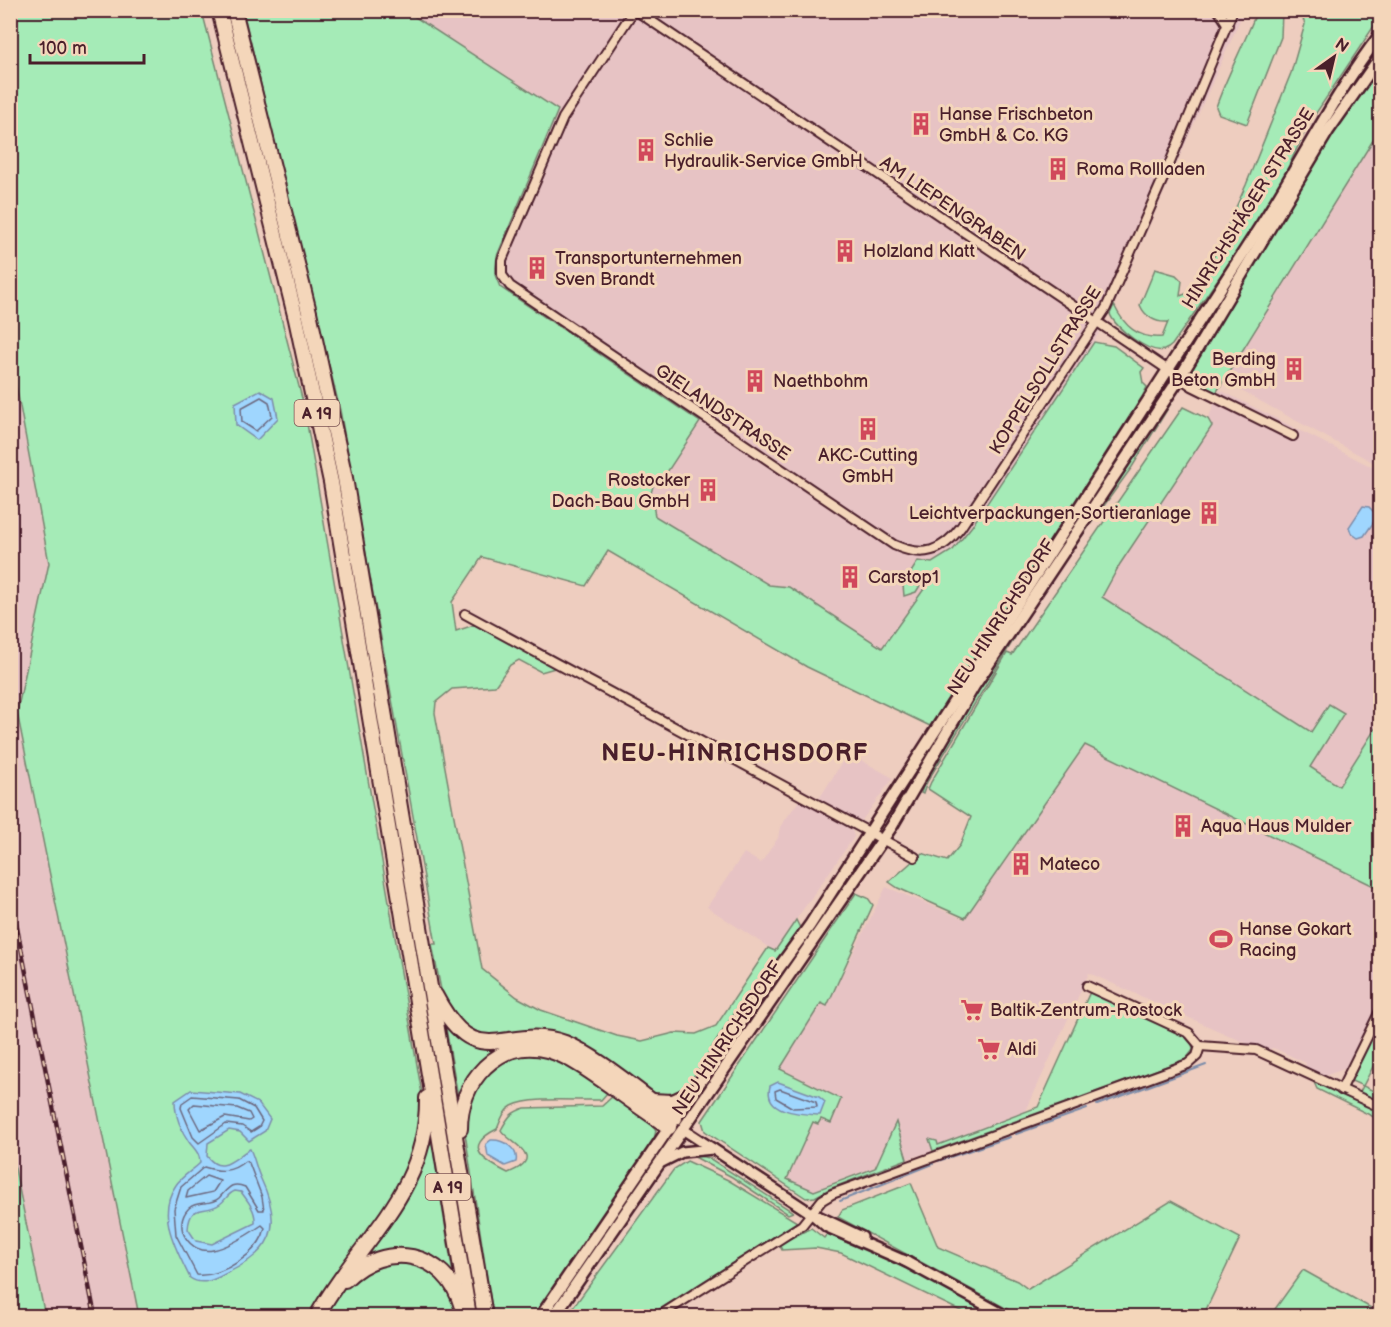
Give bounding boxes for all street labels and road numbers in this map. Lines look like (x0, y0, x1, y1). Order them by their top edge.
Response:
street label: HINRICHSHÄGER STRASSE (1177, 103, 1319, 312)
street label: AM LIEPENGRABEN (876, 152, 1029, 265)
street label: KOPPELSOLLSTRASSE (985, 282, 1106, 458)
street label: GIELANDSTRASSE (651, 360, 794, 465)
road number: A 19 (294, 400, 340, 426)
street label: NEU HINRICHSDORF (943, 535, 1060, 699)
street label: NEU HINRICHSDORF (668, 957, 787, 1119)
road number: A 19 (426, 1174, 470, 1200)

